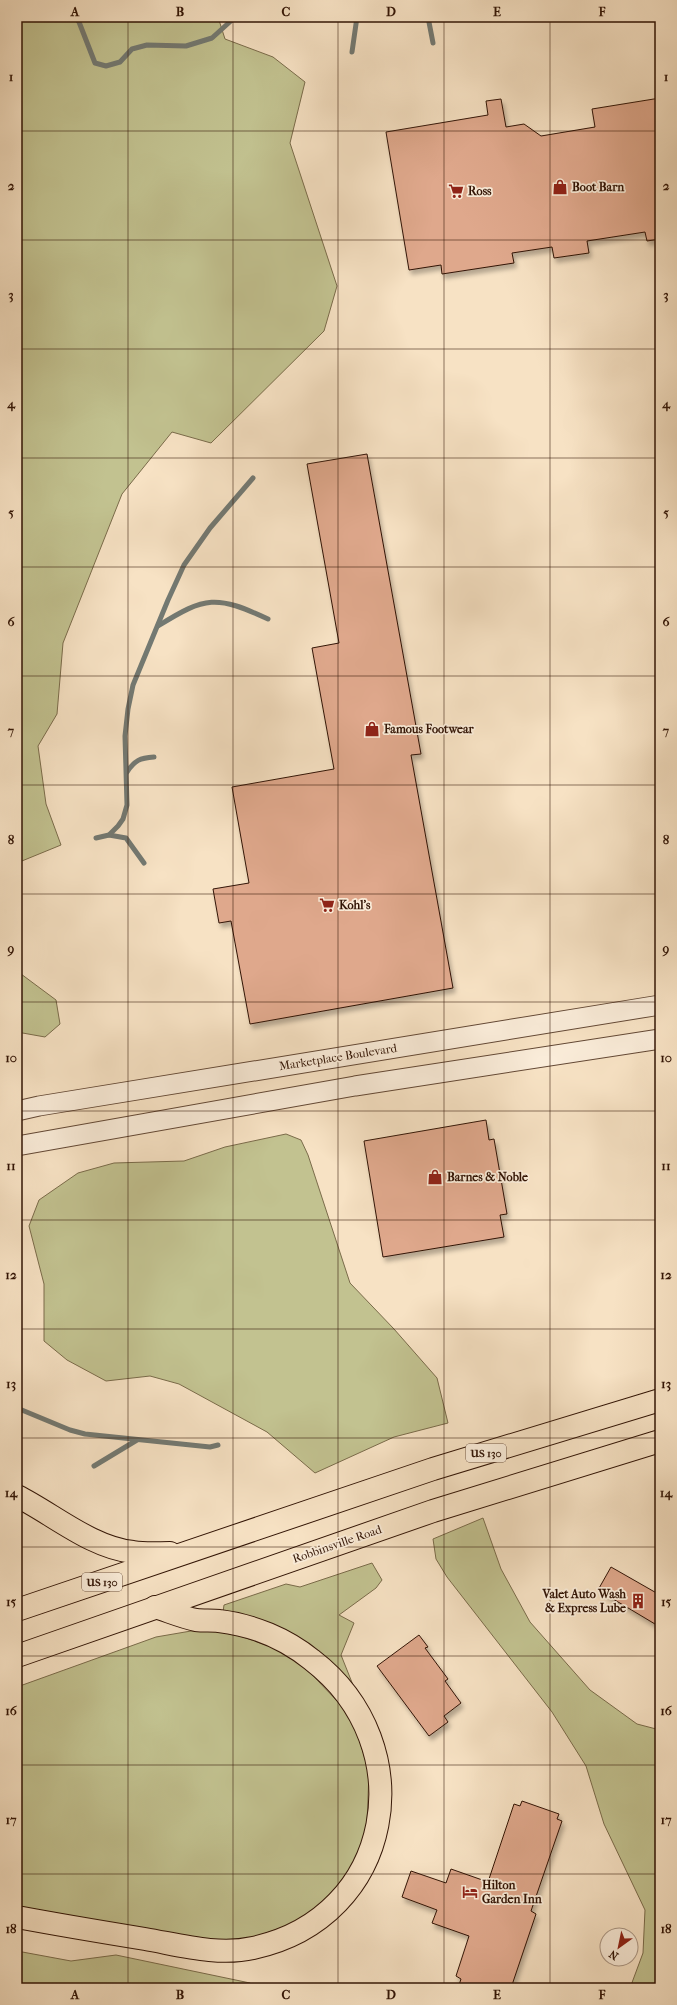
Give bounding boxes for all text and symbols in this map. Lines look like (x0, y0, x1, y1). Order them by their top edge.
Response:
text: A (70, 4, 80, 19)
text: B (176, 4, 185, 19)
text: C (282, 4, 291, 19)
text: D (386, 4, 396, 19)
text: E (493, 4, 501, 19)
text: F (598, 4, 606, 19)
text: 1 (9, 69, 14, 84)
text: 1 (664, 69, 669, 84)
text: 2 (8, 178, 15, 193)
shop icon: Boot Barn (551, 178, 569, 196)
text: 2 (663, 178, 670, 193)
place label: Boot Barn (572, 180, 625, 194)
supermarket icon: Ross (447, 182, 465, 200)
place label: Ross (468, 184, 492, 198)
text: 3 (8, 287, 14, 303)
text: 3 (663, 287, 669, 303)
text: 4 (6, 396, 16, 412)
text: 4 (661, 396, 671, 412)
text: 5 (8, 505, 14, 520)
text: 5 (663, 505, 669, 520)
text: 6 (7, 614, 15, 629)
text: 6 (662, 614, 670, 629)
shop icon: Famous Footwear (363, 720, 381, 738)
place label: Famous Footwear (383, 722, 475, 736)
text: 7 (7, 723, 15, 738)
text: 7 (662, 723, 670, 738)
text: 8 (8, 832, 15, 847)
text: 8 (663, 832, 670, 847)
supermarket icon: Kohl's (318, 896, 336, 914)
place label: Kohl's (339, 898, 371, 912)
text: 9 (7, 941, 15, 957)
text: 9 (662, 941, 670, 957)
street label: Marketplace Boulevard (278, 1041, 398, 1073)
text: 10 (5, 1050, 17, 1065)
text: 10 (660, 1050, 672, 1065)
text: 11 (6, 1158, 16, 1173)
text: 11 (661, 1158, 671, 1173)
shop icon: Barnes & Noble (426, 1168, 444, 1186)
place label: Barnes & Noble (447, 1170, 528, 1184)
text: 12 (5, 1267, 17, 1282)
text: 12 (660, 1267, 672, 1282)
text: 13 (6, 1376, 16, 1392)
text: 13 (661, 1376, 671, 1392)
road number: US 130 (466, 1444, 506, 1462)
text: 14 (5, 1485, 18, 1501)
text: 14 (660, 1485, 673, 1501)
street label: Robbinsville Road (291, 1522, 384, 1566)
road number: US 130 (82, 1573, 122, 1591)
place label: Valet Auto Wash & Express Lube (541, 1587, 626, 1616)
building icon: Valet Auto Wash & Express Lube (629, 1592, 647, 1610)
text: 15 (6, 1594, 16, 1609)
text: 15 (661, 1594, 671, 1609)
text: 16 (5, 1703, 18, 1718)
text: 16 (660, 1703, 673, 1718)
text: 17 (6, 1812, 17, 1827)
text: 17 (661, 1812, 672, 1827)
place label: Hilton Garden Inn (482, 1878, 543, 1906)
hotel icon: Hilton Garden Inn (461, 1883, 479, 1901)
text: 18 (5, 1921, 17, 1936)
text: 18 (660, 1921, 672, 1936)
north arrow (599, 1927, 639, 1967)
text: N (606, 1947, 621, 1963)
text: A (70, 1987, 80, 2002)
text: B (176, 1987, 185, 2002)
text: C (282, 1987, 291, 2002)
text: D (386, 1987, 396, 2002)
text: E (493, 1987, 501, 2002)
text: F (598, 1987, 606, 2002)

